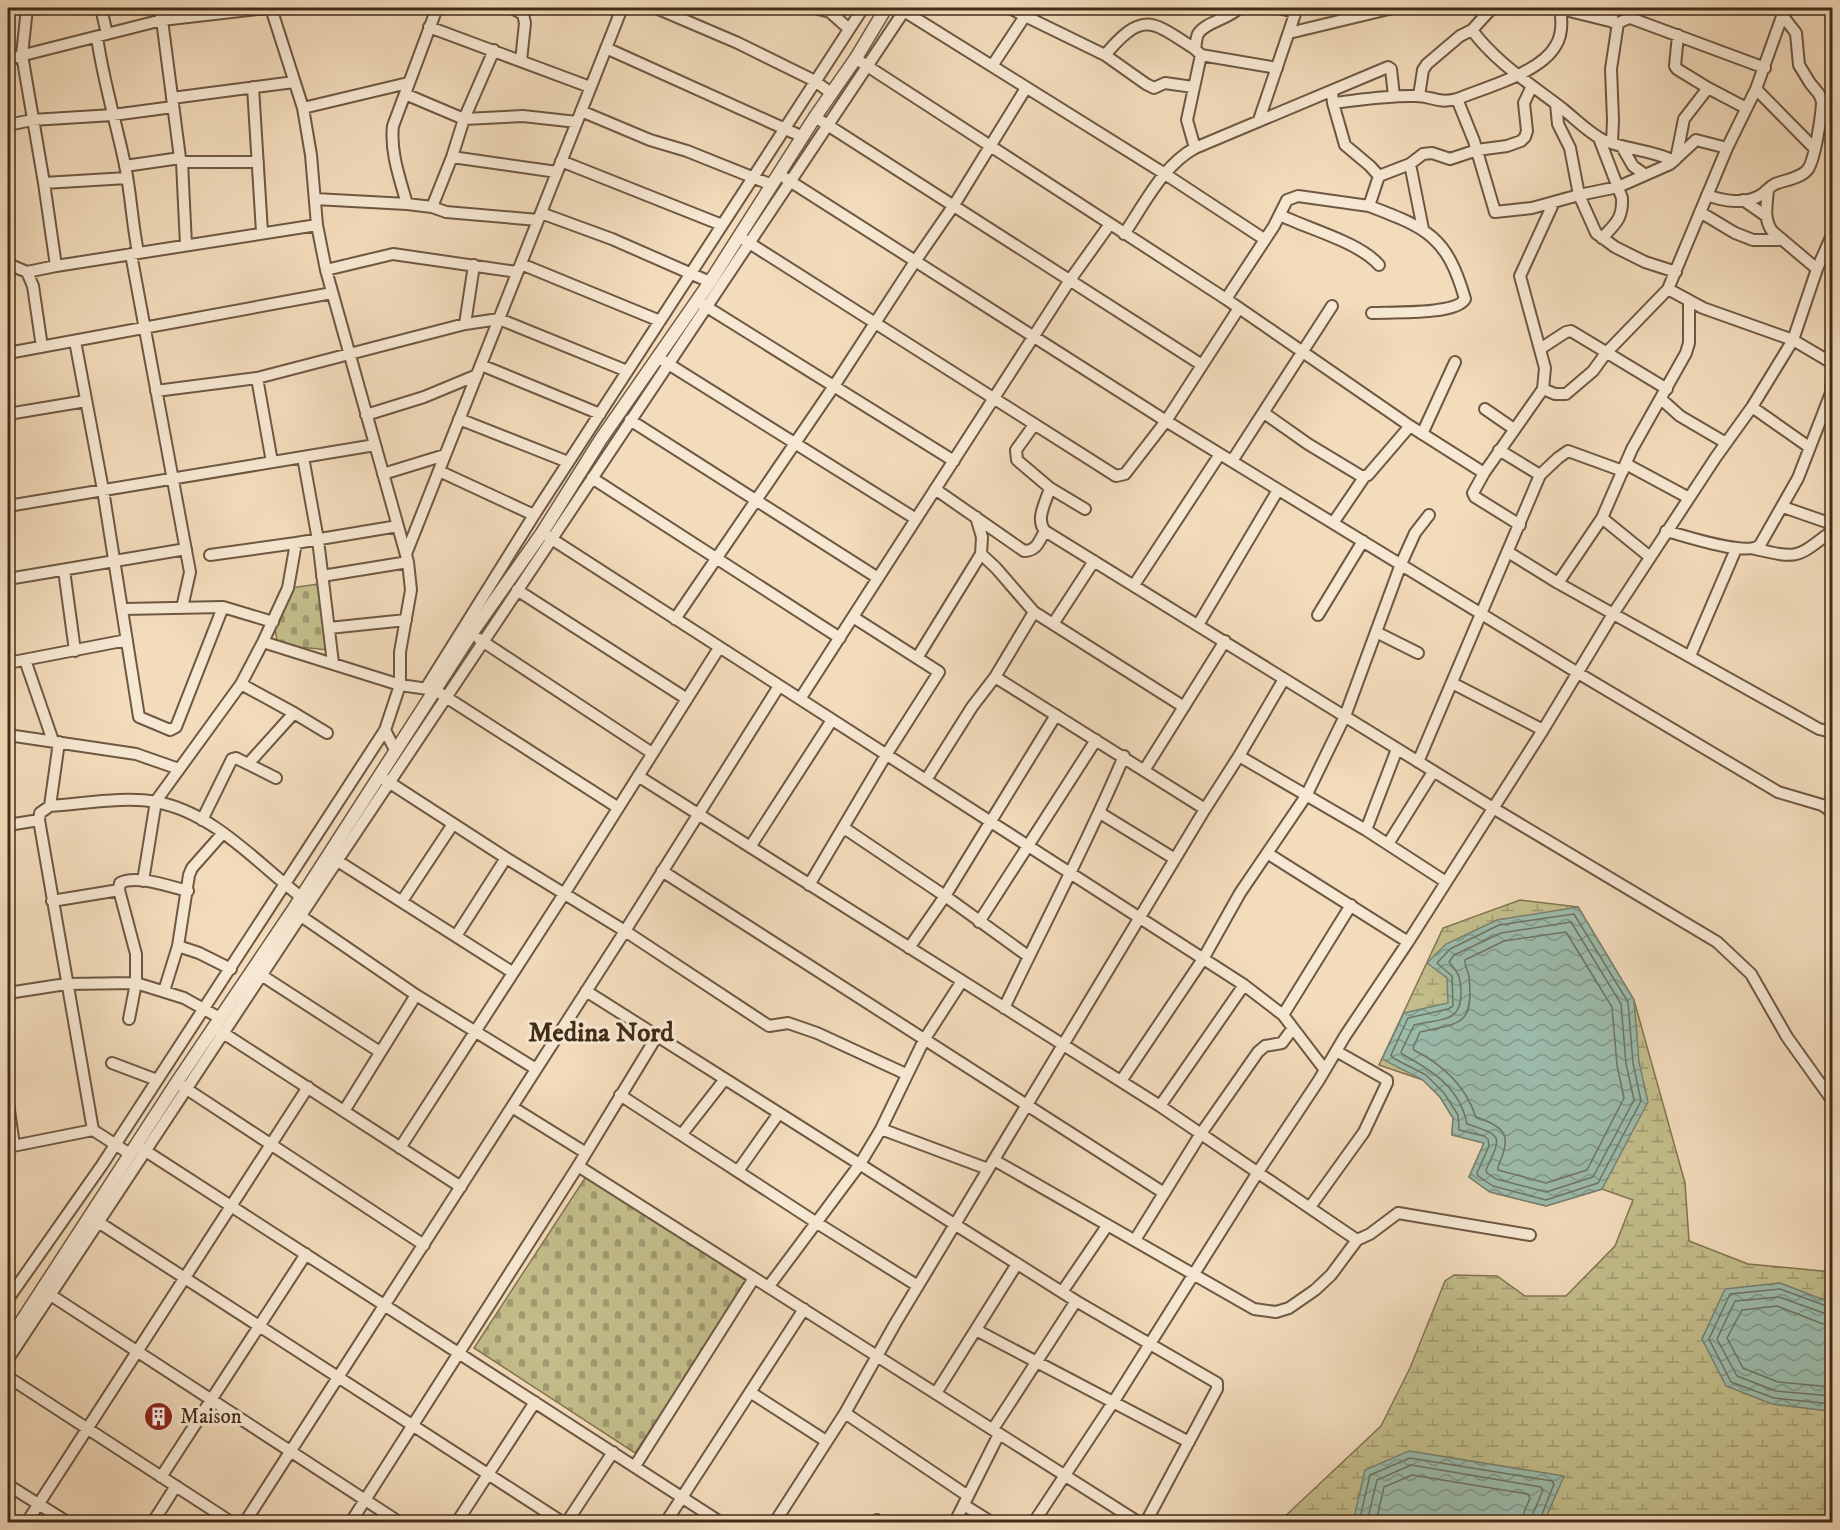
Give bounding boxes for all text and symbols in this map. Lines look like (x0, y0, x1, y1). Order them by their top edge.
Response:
district label: Medina Nord (528, 1016, 674, 1050)
building icon: Maison (143, 1400, 175, 1432)
place label: Maison (180, 1404, 242, 1430)

